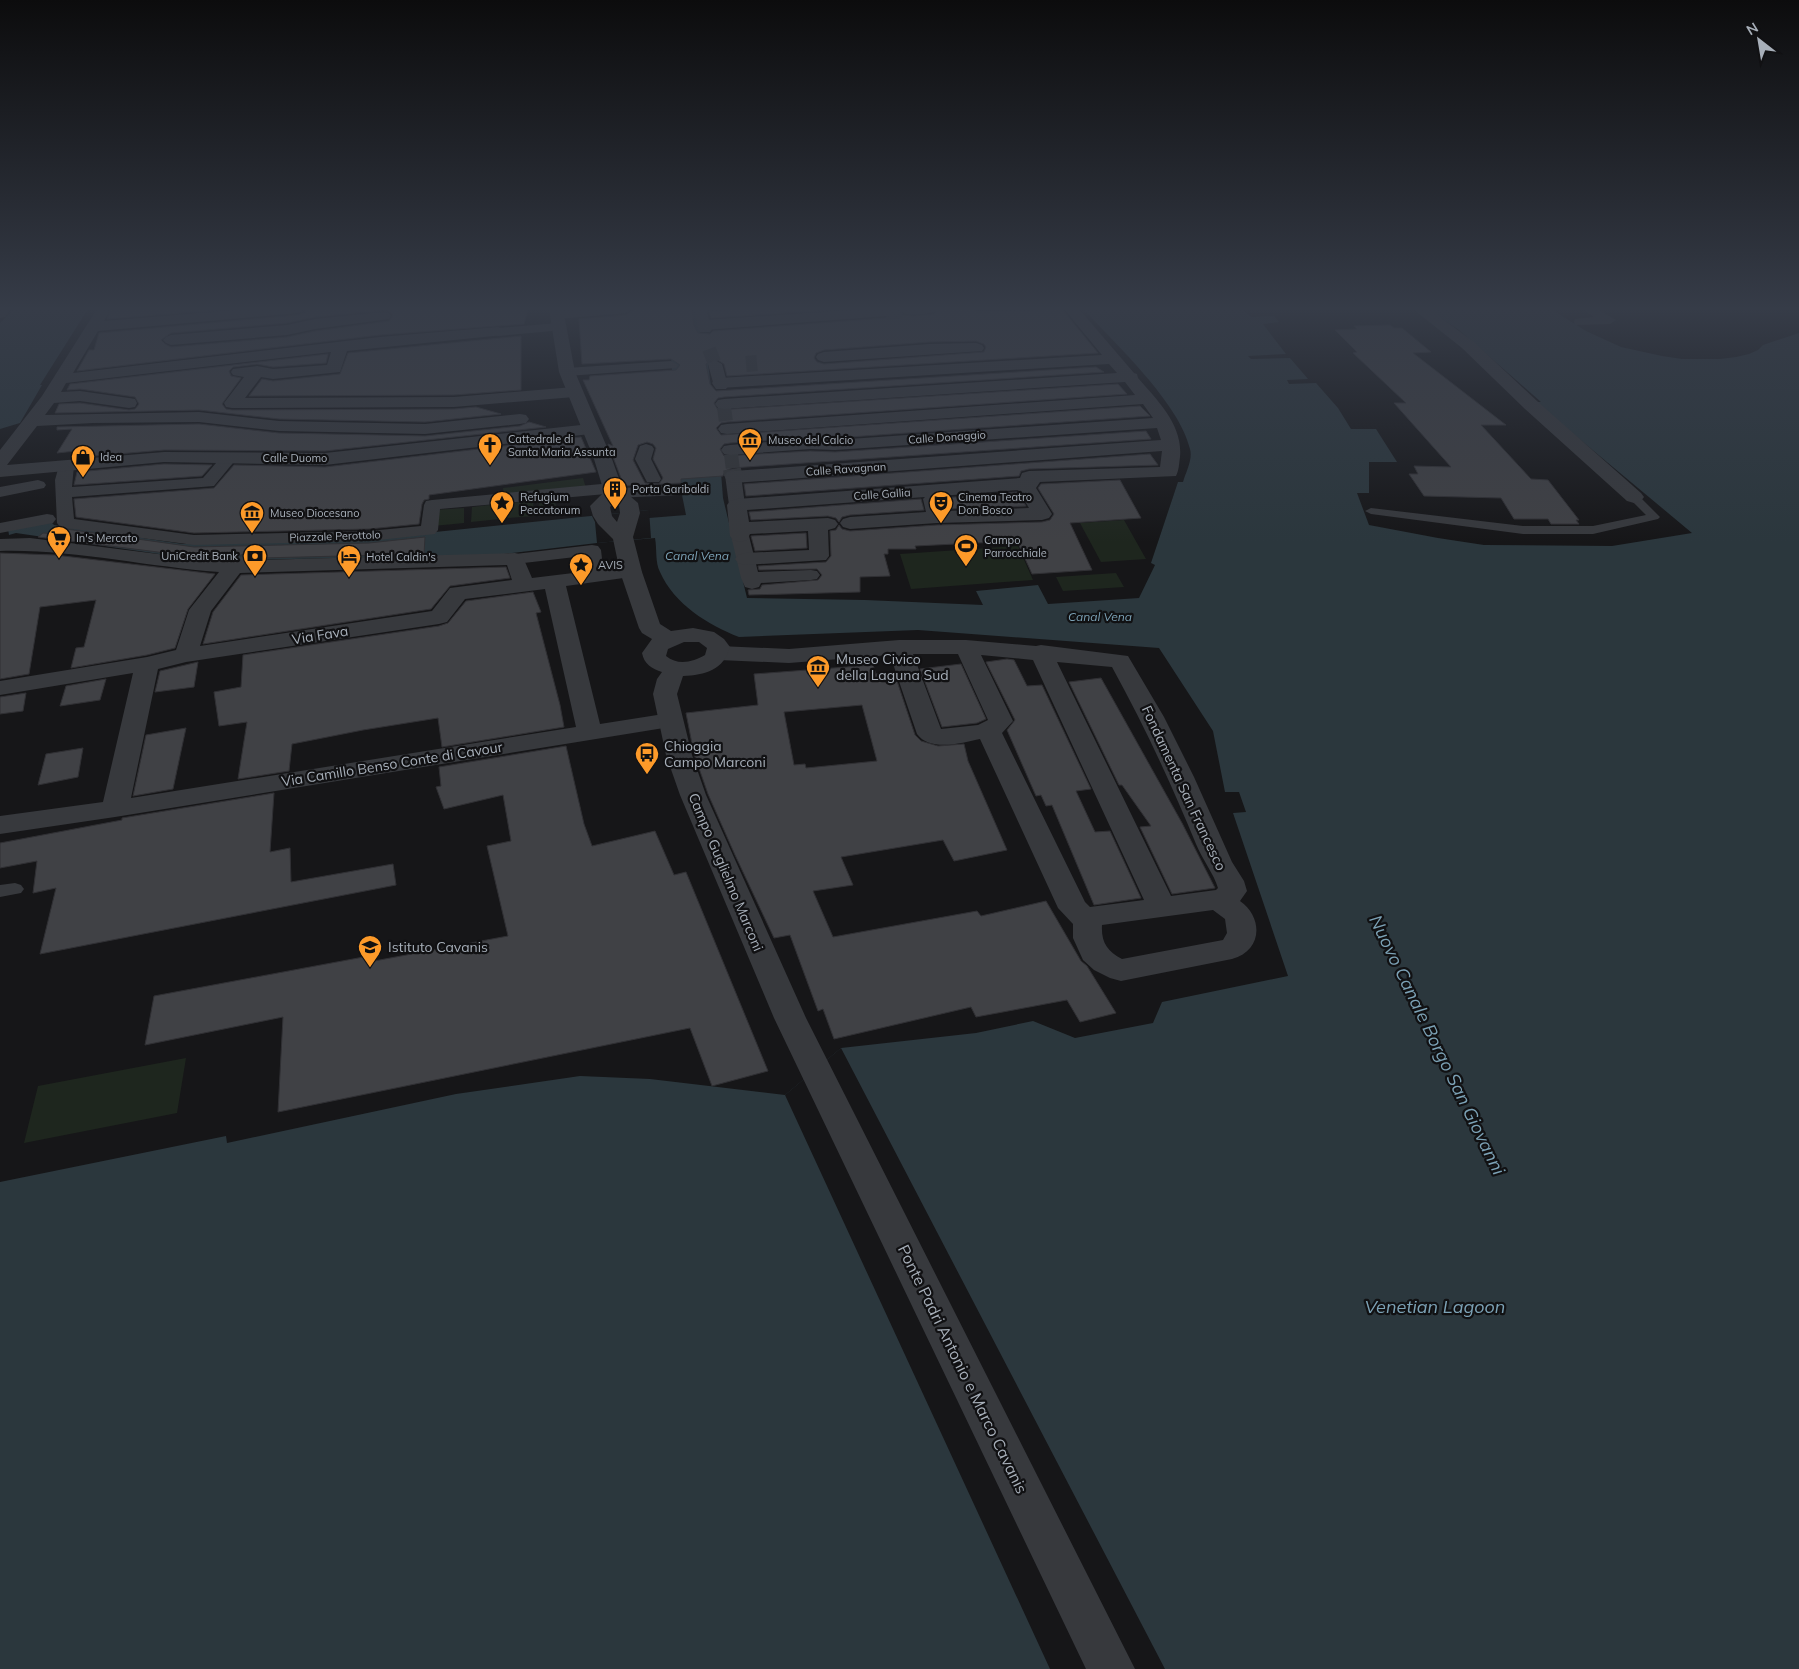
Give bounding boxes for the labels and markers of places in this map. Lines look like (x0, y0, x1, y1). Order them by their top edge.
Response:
museum icon: Museo del Calcio (737, 427, 763, 461)
church icon: Cattedrale di Santa Maria Assunta (477, 432, 503, 466)
place label: Cattedrale di Santa Maria Assunta (508, 432, 616, 459)
place label: Museo del Calcio (768, 433, 853, 447)
shop icon: Idea (70, 444, 96, 478)
place label: Idea (100, 450, 122, 464)
building icon: Porta Garibaldi (602, 476, 628, 510)
place label: Porta Garibaldi (632, 482, 709, 496)
place icon: Refugium Peccatorum (489, 490, 515, 524)
place label: Refugium Peccatorum (520, 490, 580, 517)
theatre icon: Cinema Teatro Don Bosco (928, 490, 954, 524)
place label: Cinema Teatro Don Bosco (958, 490, 1032, 517)
museum icon: Museo Diocesano (239, 500, 265, 534)
place label: Museo Diocesano (270, 506, 360, 520)
supermarket icon: In's Mercato (46, 525, 72, 559)
place label: In's Mercato (76, 531, 137, 545)
sports icon: Campo Parrocchiale (953, 533, 979, 567)
place label: Campo Parrocchiale (984, 533, 1047, 560)
bank icon: UniCredit Bank (242, 543, 268, 577)
hotel icon: Hotel Caldin's (336, 544, 362, 578)
place label: UniCredit Bank (161, 549, 238, 563)
place label: Hotel Caldin's (366, 550, 436, 564)
place icon: AVIS (568, 552, 594, 586)
place label: AVIS (598, 558, 623, 572)
place label: Museo Civico della Laguna Sud (836, 650, 949, 684)
museum icon: Museo Civico della Laguna Sud (805, 654, 831, 688)
place label: Chioggia Campo Marconi (664, 737, 766, 771)
bus stop icon: Chioggia Campo Marconi (634, 741, 660, 775)
school or university icon: Istituto Cavanis (357, 934, 383, 968)
place label: Istituto Cavanis (388, 938, 488, 956)

